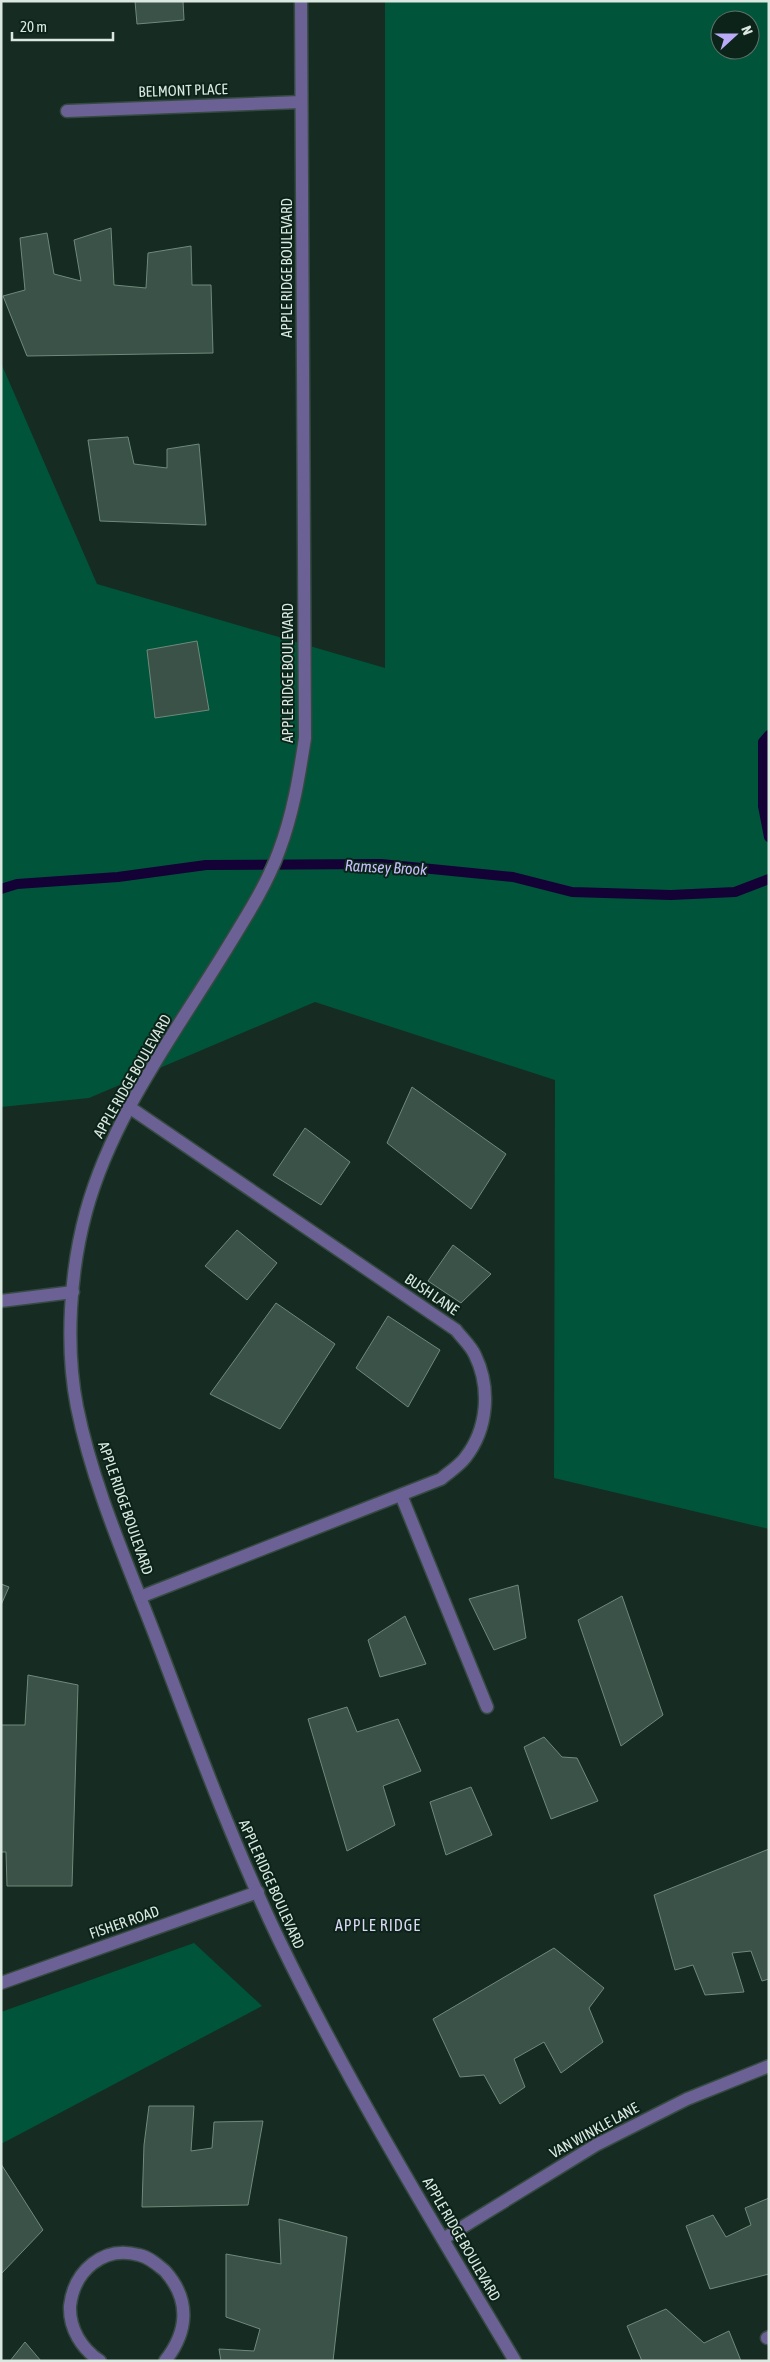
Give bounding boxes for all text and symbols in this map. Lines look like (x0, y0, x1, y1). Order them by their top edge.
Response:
scale bar (12, 10, 114, 42)
north arrow (710, 10, 760, 60)
text: 20 m (20, 18, 47, 35)
text: N (738, 24, 756, 37)
street label: BELMONT PLACE (138, 80, 228, 100)
street label: APPLE RIDGE BOULEVARD (278, 198, 295, 338)
street label: APPLE RIDGE BOULEVARD (279, 603, 296, 743)
water label: Ramsey Brook (344, 856, 429, 879)
street label: APPLE RIDGE BOULEVARD (90, 1011, 174, 1141)
street label: BUSH LANE (402, 1270, 463, 1319)
street label: APPLE RIDGE BOULEVARD (95, 1439, 157, 1577)
street label: APPLE RIDGE BOULEVARD (236, 1817, 308, 1951)
street label: FISHER ROAD (87, 1902, 161, 1942)
district label: APPLE RIDGE (335, 1916, 421, 1934)
street label: VAN WINKLE LANE (547, 2098, 642, 2161)
street label: APPLE RIDGE BOULEVARD (420, 2174, 504, 2304)

